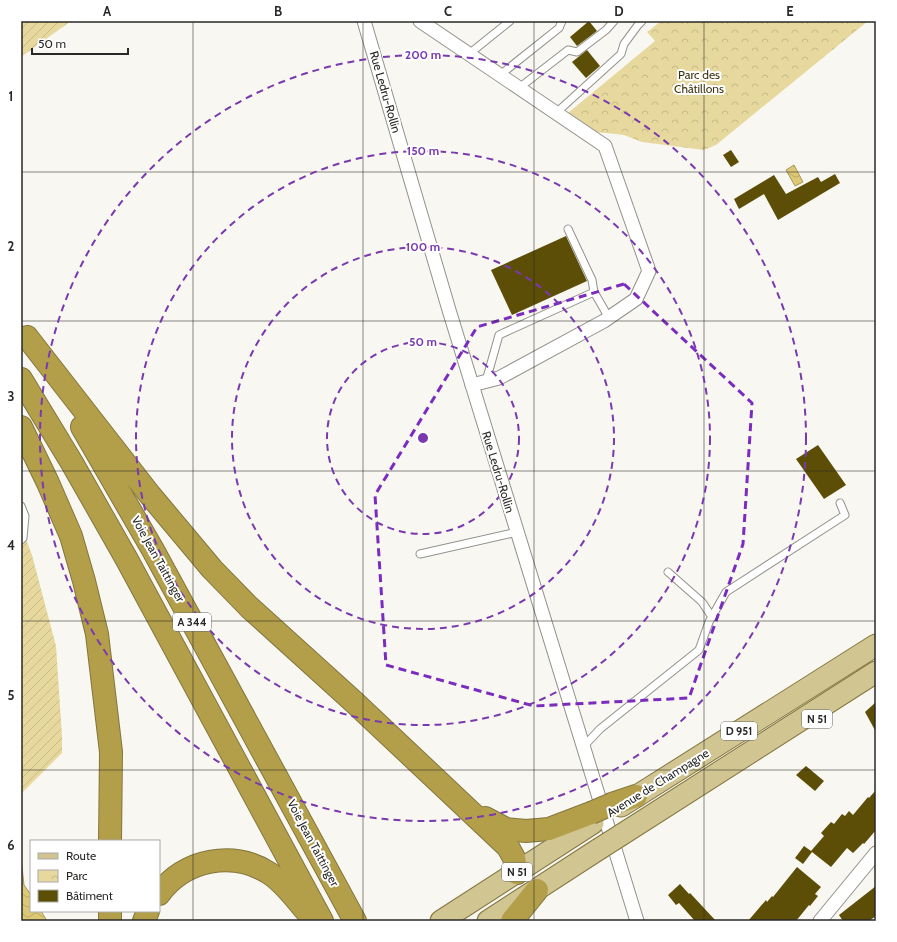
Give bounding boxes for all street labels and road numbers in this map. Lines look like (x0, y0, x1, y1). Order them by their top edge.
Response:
street label: Rue Ledru-Rollin (367, 49, 404, 135)
street label: Rue Ledru-Rollin (479, 429, 518, 515)
street label: Voie Jean Taittinger (129, 513, 188, 605)
road number: A 344 (173, 613, 211, 631)
road number: N 51 (802, 710, 832, 728)
road number: D 951 (721, 722, 757, 740)
street label: Avenue de Champagne (604, 745, 712, 820)
street label: Voie Jean Taittinger (284, 797, 343, 889)
road number: N 51 (502, 863, 532, 881)

